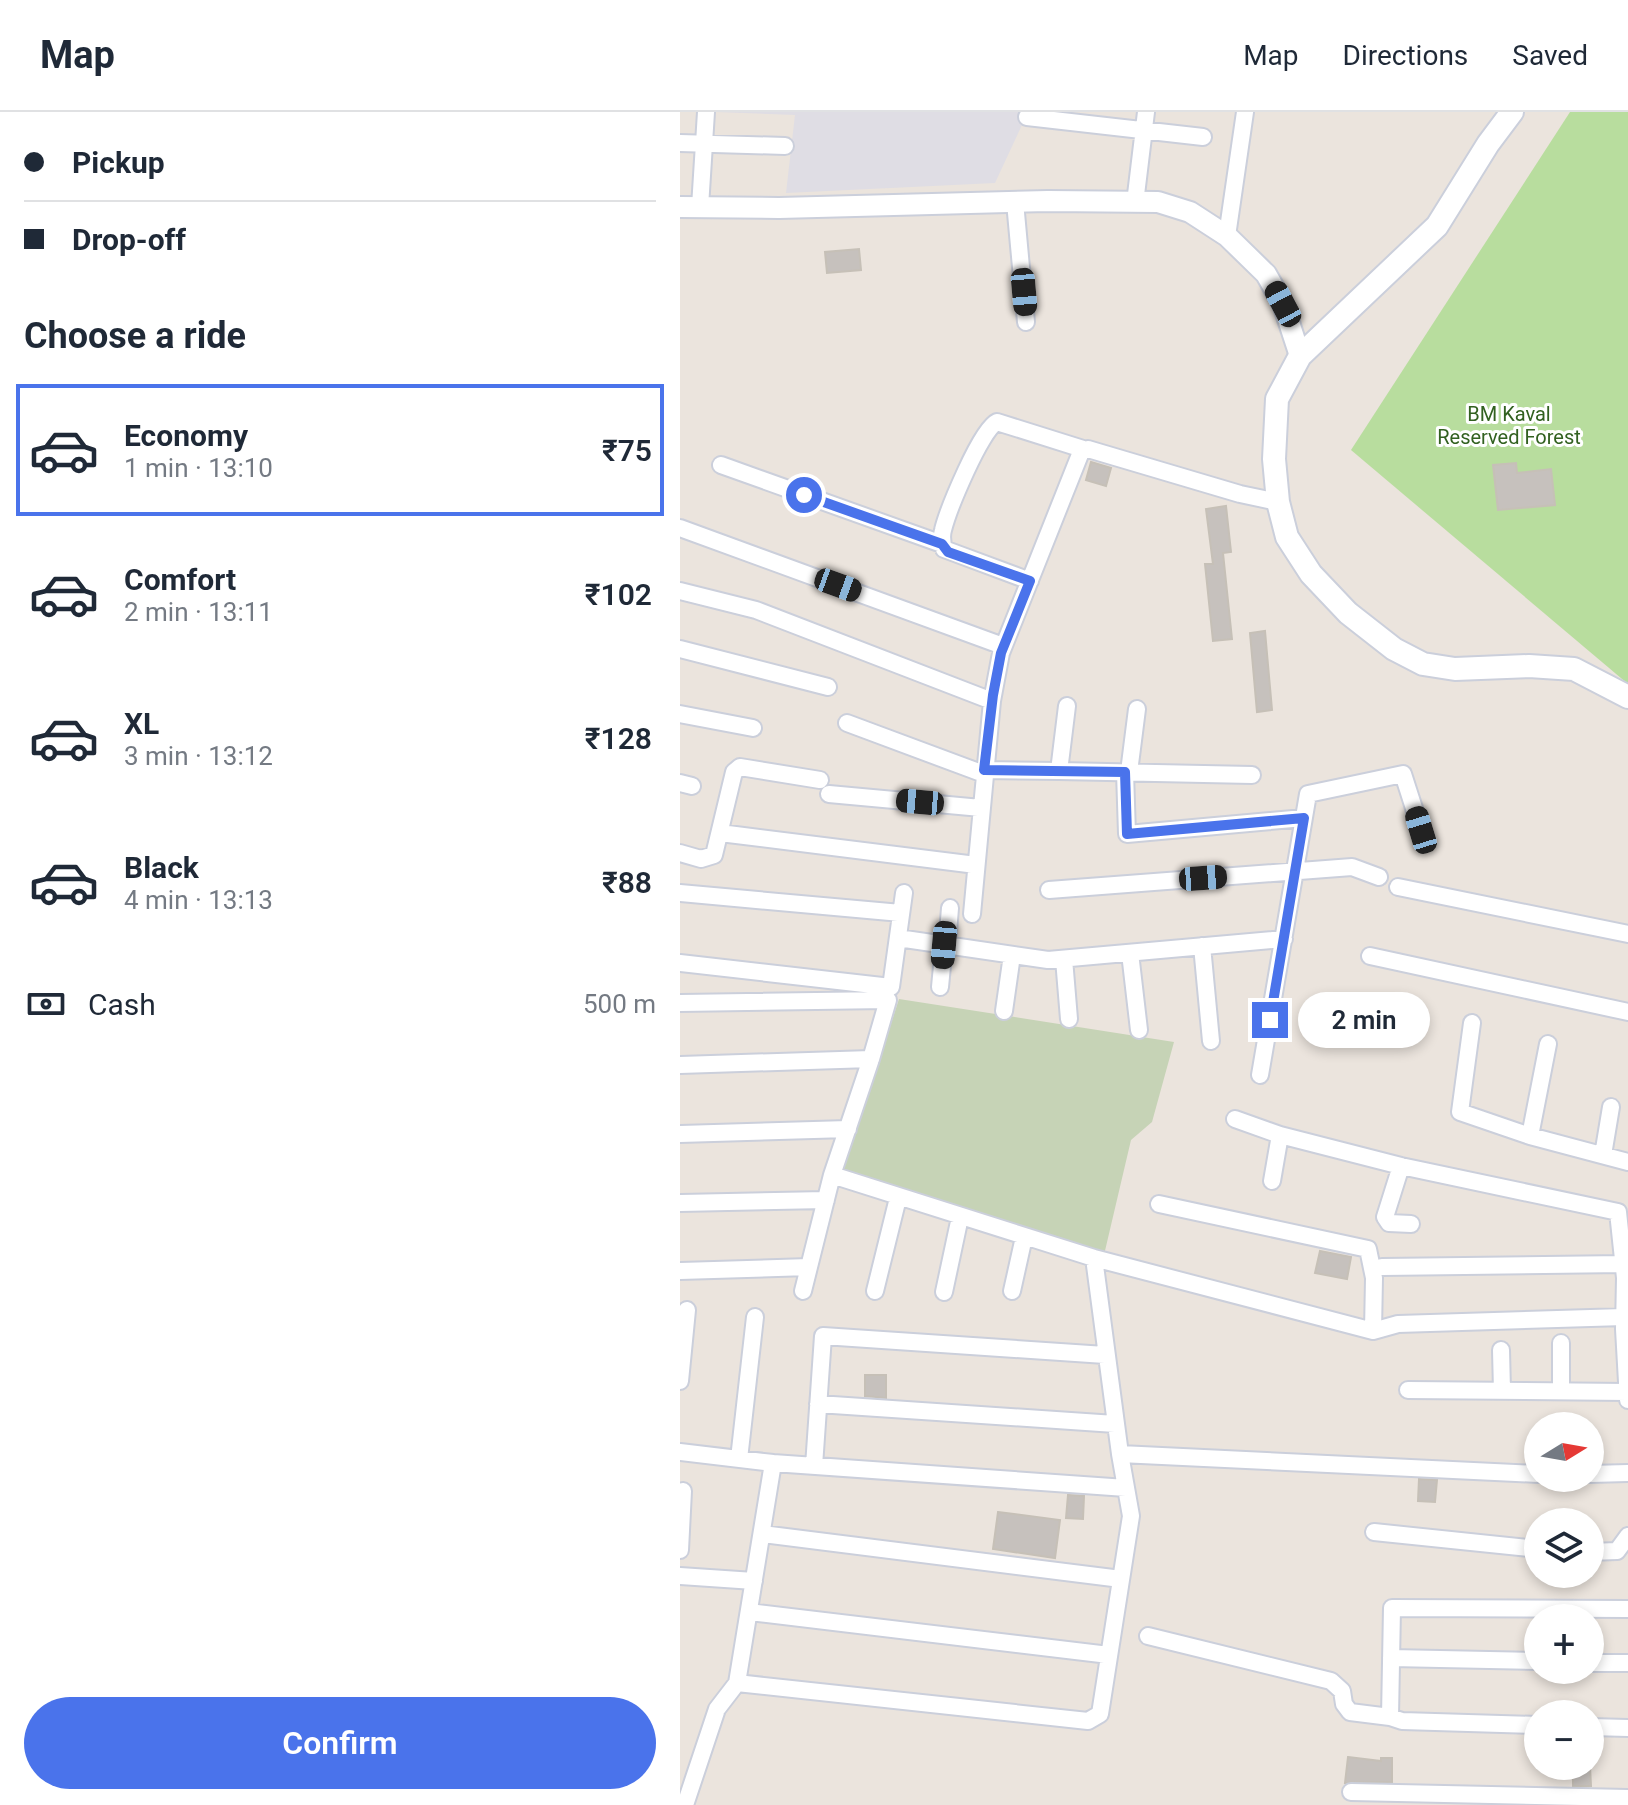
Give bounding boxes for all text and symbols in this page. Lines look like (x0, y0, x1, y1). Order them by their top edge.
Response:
text: Map (40, 33, 115, 77)
text: Map (1243, 39, 1299, 72)
text: Directions (1343, 39, 1468, 72)
text: Saved (1512, 39, 1588, 72)
text: Pickup (72, 145, 165, 180)
text: Drop-off (72, 222, 186, 257)
car (1010, 267, 1038, 317)
car (1261, 277, 1305, 331)
text: Choose a ride (24, 315, 246, 357)
park label: BM Kaval Reserved Forest (1437, 402, 1581, 449)
icon: car (28, 414, 100, 486)
text: Economy (124, 418, 248, 453)
text: ₹75 (602, 433, 652, 468)
text: 1 min · 13:10 (124, 453, 273, 483)
route start (786, 477, 822, 513)
icon: car (28, 558, 100, 630)
text: Comfort (124, 562, 236, 597)
car (811, 566, 865, 604)
text: ₹102 (585, 577, 652, 612)
text: 2 min · 13:11 (124, 597, 273, 627)
icon: car (28, 702, 100, 774)
text: XL (124, 706, 159, 741)
text: ₹128 (585, 721, 652, 756)
text: 3 min · 13:12 (124, 741, 273, 771)
car (895, 788, 945, 816)
car (1403, 804, 1439, 856)
icon: car (28, 846, 100, 918)
text: Black (124, 850, 199, 885)
car (1178, 864, 1228, 892)
text: ₹88 (602, 865, 652, 900)
text: 4 min · 13:13 (124, 885, 273, 915)
car (930, 920, 958, 970)
icon: cash (24, 982, 68, 1026)
text: Cash (88, 987, 156, 1022)
text: 500 m (583, 989, 656, 1019)
callout: 2 min (1298, 992, 1430, 1048)
route end (1252, 1002, 1288, 1038)
text: 2 min (1331, 1005, 1397, 1035)
north arrow (1524, 1412, 1604, 1492)
map controls (1524, 1412, 1604, 1780)
button: layers (1524, 1508, 1604, 1588)
button: + (1524, 1604, 1604, 1684)
button: Confirm (24, 1697, 656, 1789)
button: − (1524, 1700, 1604, 1780)

